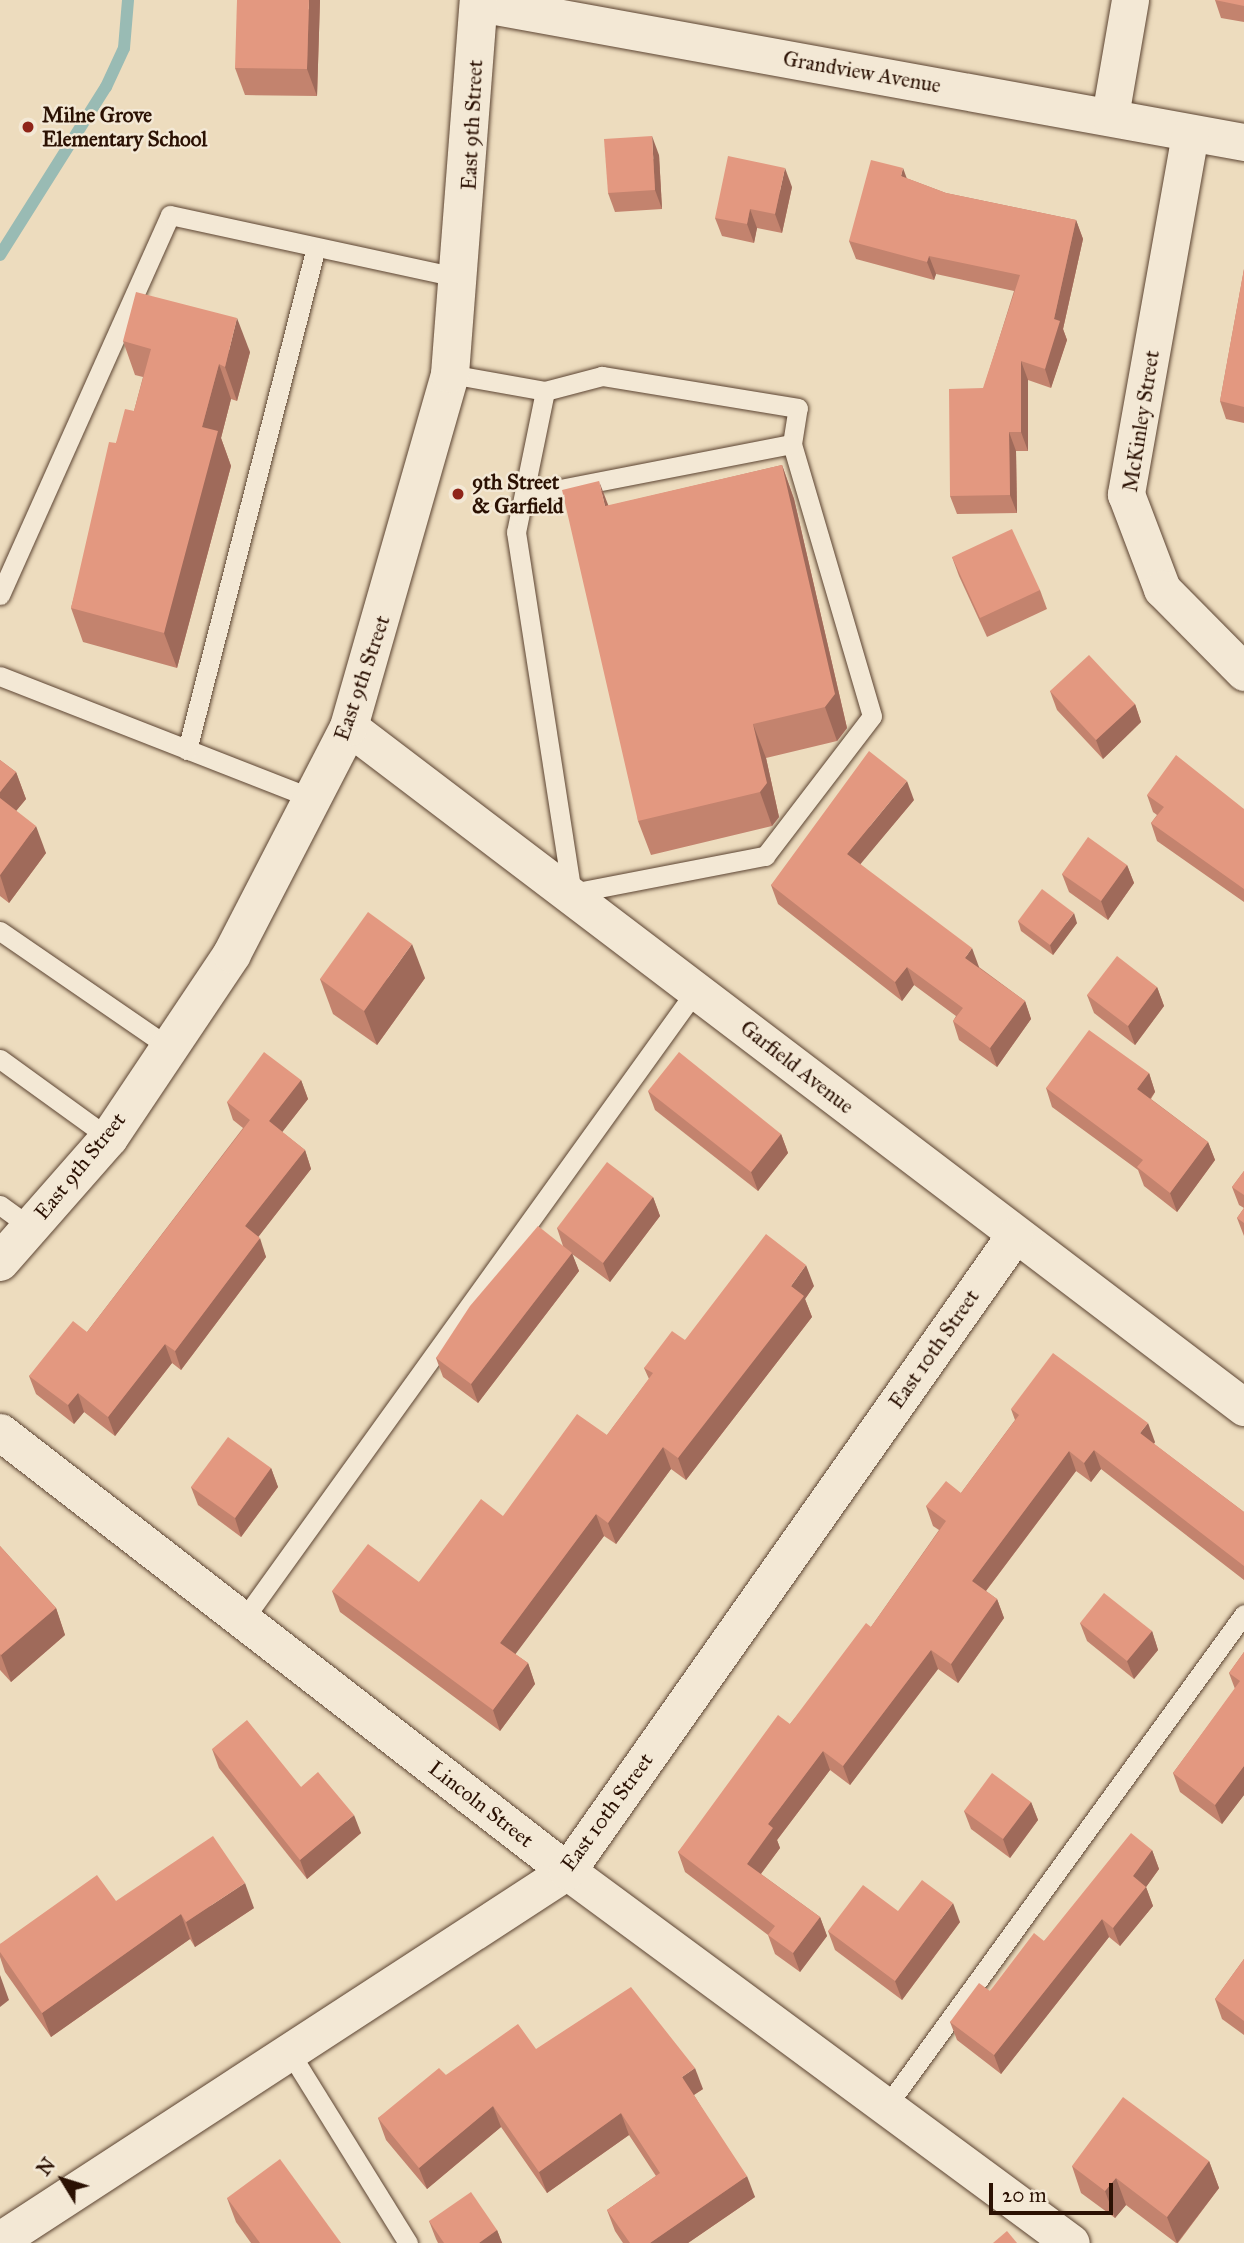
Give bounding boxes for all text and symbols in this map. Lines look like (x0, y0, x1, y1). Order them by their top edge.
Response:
street label: Grandview Avenue (781, 46, 943, 98)
street label: East 9th Street (456, 59, 488, 191)
place label: Milne Grove Elementary School (42, 102, 207, 152)
marker: Milne Grove Elementary School (20, 119, 36, 135)
street label: McKinley Street (1117, 348, 1165, 494)
place label: 9th Street & Garfield (472, 469, 563, 519)
marker: 9th Street & Garfield (450, 486, 466, 502)
street label: East 9th Street (329, 612, 395, 744)
street label: Garfield Avenue (735, 1015, 859, 1119)
street label: East 9th Street (29, 1107, 131, 1225)
street label: East 10th Street (884, 1285, 984, 1413)
street label: East 10th Street (556, 1748, 658, 1876)
street label: Lincoln Street (424, 1755, 538, 1853)
north arrow (28, 2145, 98, 2215)
text: N (32, 2153, 60, 2180)
scale bar (992, 2170, 1116, 2214)
text: 20 m (1002, 2182, 1047, 2208)

